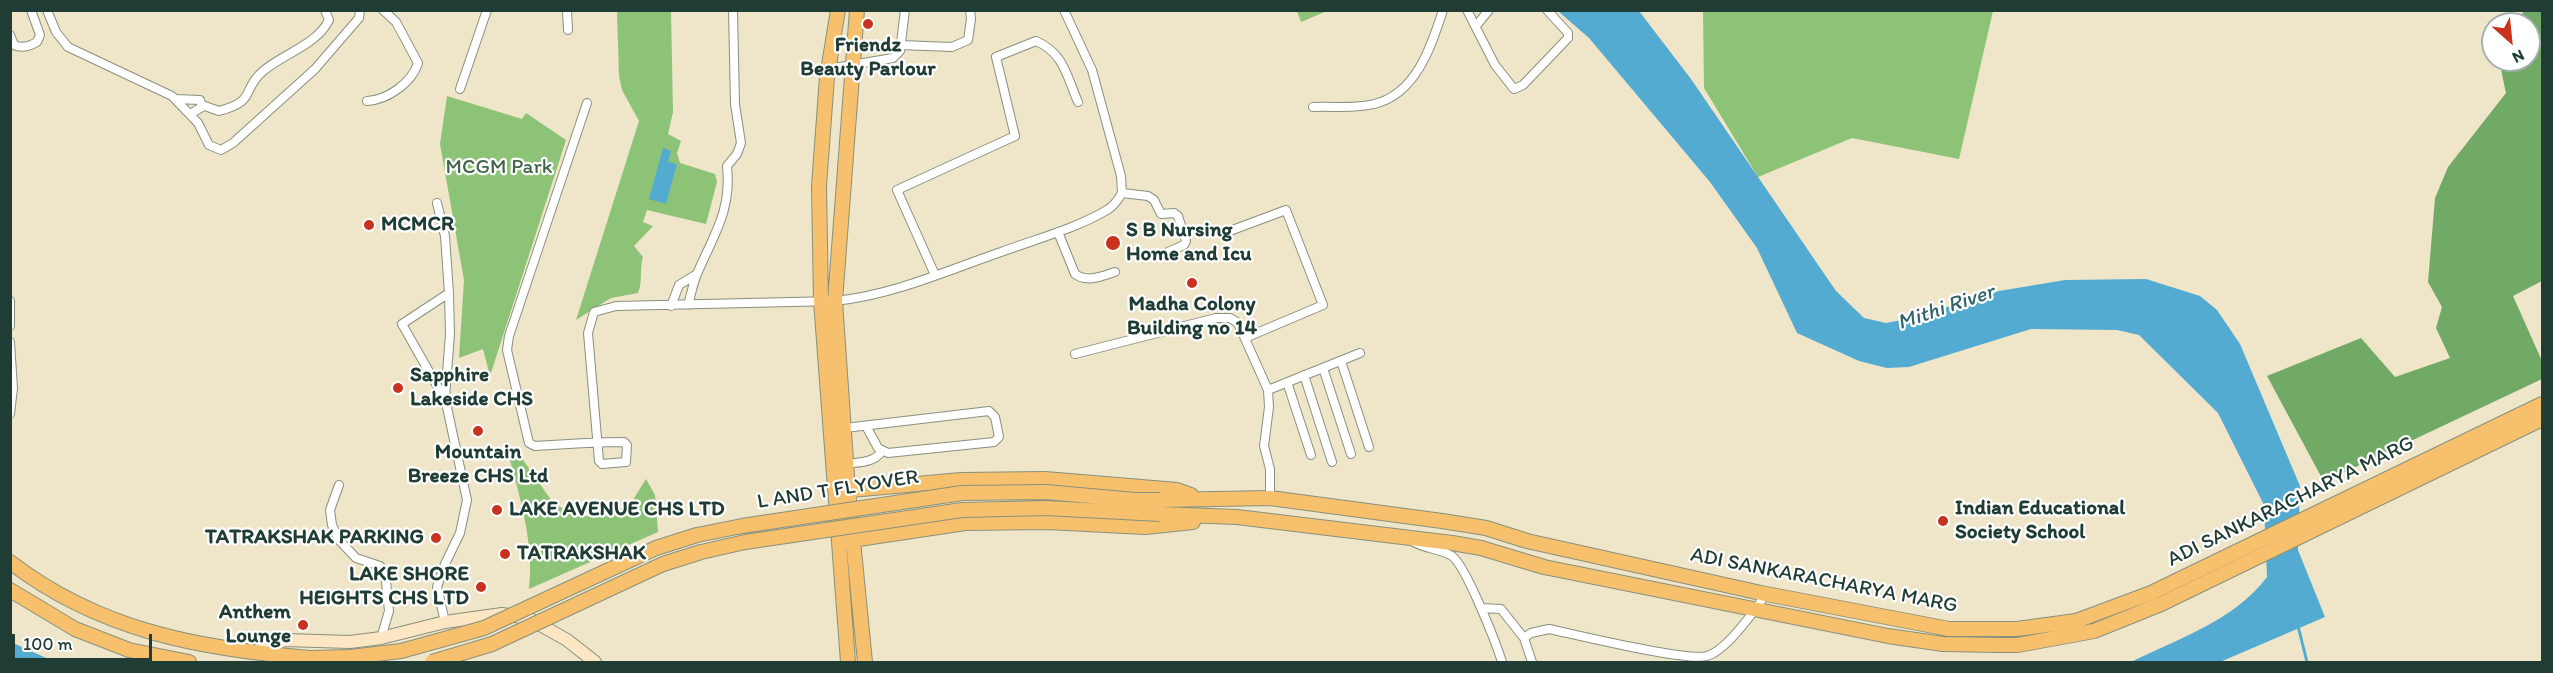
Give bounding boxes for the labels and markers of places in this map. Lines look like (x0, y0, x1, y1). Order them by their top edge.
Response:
marker: Friendz Beauty Parlour (861, 17, 875, 31)
place label: Friendz Beauty Parlour (800, 33, 936, 83)
place label: MCMCR (381, 212, 454, 238)
marker: MCMCR (362, 218, 376, 232)
place label: S B Nursing Home and Icu (1126, 218, 1252, 268)
marker: S B Nursing Home and Icu (1104, 234, 1122, 252)
marker: Madha Colony Building no 14 (1185, 276, 1199, 290)
place label: Madha Colony Building no 14 (1127, 292, 1257, 342)
place label: Sapphire Lakeside CHS (410, 363, 533, 413)
marker: Sapphire Lakeside CHS (391, 381, 405, 395)
marker: Mountain Breeze CHS Ltd (471, 424, 485, 438)
place label: Mountain Breeze CHS Ltd (408, 440, 548, 490)
place label: Indian Educational Society School (1955, 496, 2125, 546)
place label: LAKE AVENUE CHS LTD (509, 497, 725, 523)
marker: LAKE AVENUE CHS LTD (490, 503, 504, 517)
marker: Indian Educational Society School (1936, 514, 1950, 528)
place label: TATRAKSHAK PARKING (205, 525, 424, 551)
marker: TATRAKSHAK PARKING (429, 531, 443, 545)
place label: TATRAKSHAK (517, 541, 646, 567)
marker: TATRAKSHAK (498, 547, 512, 561)
place label: LAKE SHORE HEIGHTS CHS LTD (299, 562, 469, 612)
marker: LAKE SHORE HEIGHTS CHS LTD (474, 580, 488, 594)
place label: Anthem Lounge (219, 600, 291, 650)
marker: Anthem Lounge (296, 618, 310, 632)

